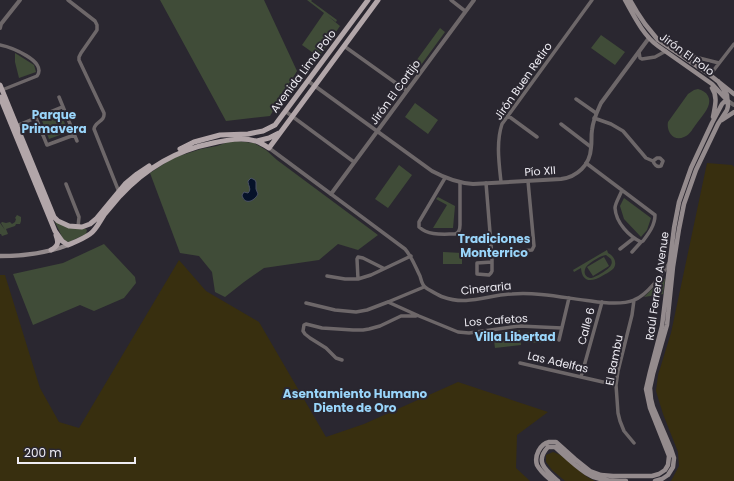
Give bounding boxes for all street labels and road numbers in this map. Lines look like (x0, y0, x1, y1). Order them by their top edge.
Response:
street label: Avenida Lima Polo (266, 26, 340, 116)
street label: Jirón El Polo (656, 29, 718, 79)
street label: Jirón Buen Retiro (490, 39, 556, 123)
street label: Jirón El Cortijo (366, 56, 424, 128)
street label: Pío XII (524, 162, 556, 180)
street label: Raúl Ferrero Avenue (641, 230, 673, 341)
street label: Cineraria (460, 277, 512, 299)
street label: Calle 6 (573, 306, 599, 346)
street label: Los Cafetos (464, 310, 529, 330)
street label: El Bambu (601, 333, 627, 387)
street label: Las Adelfas (526, 347, 590, 377)

